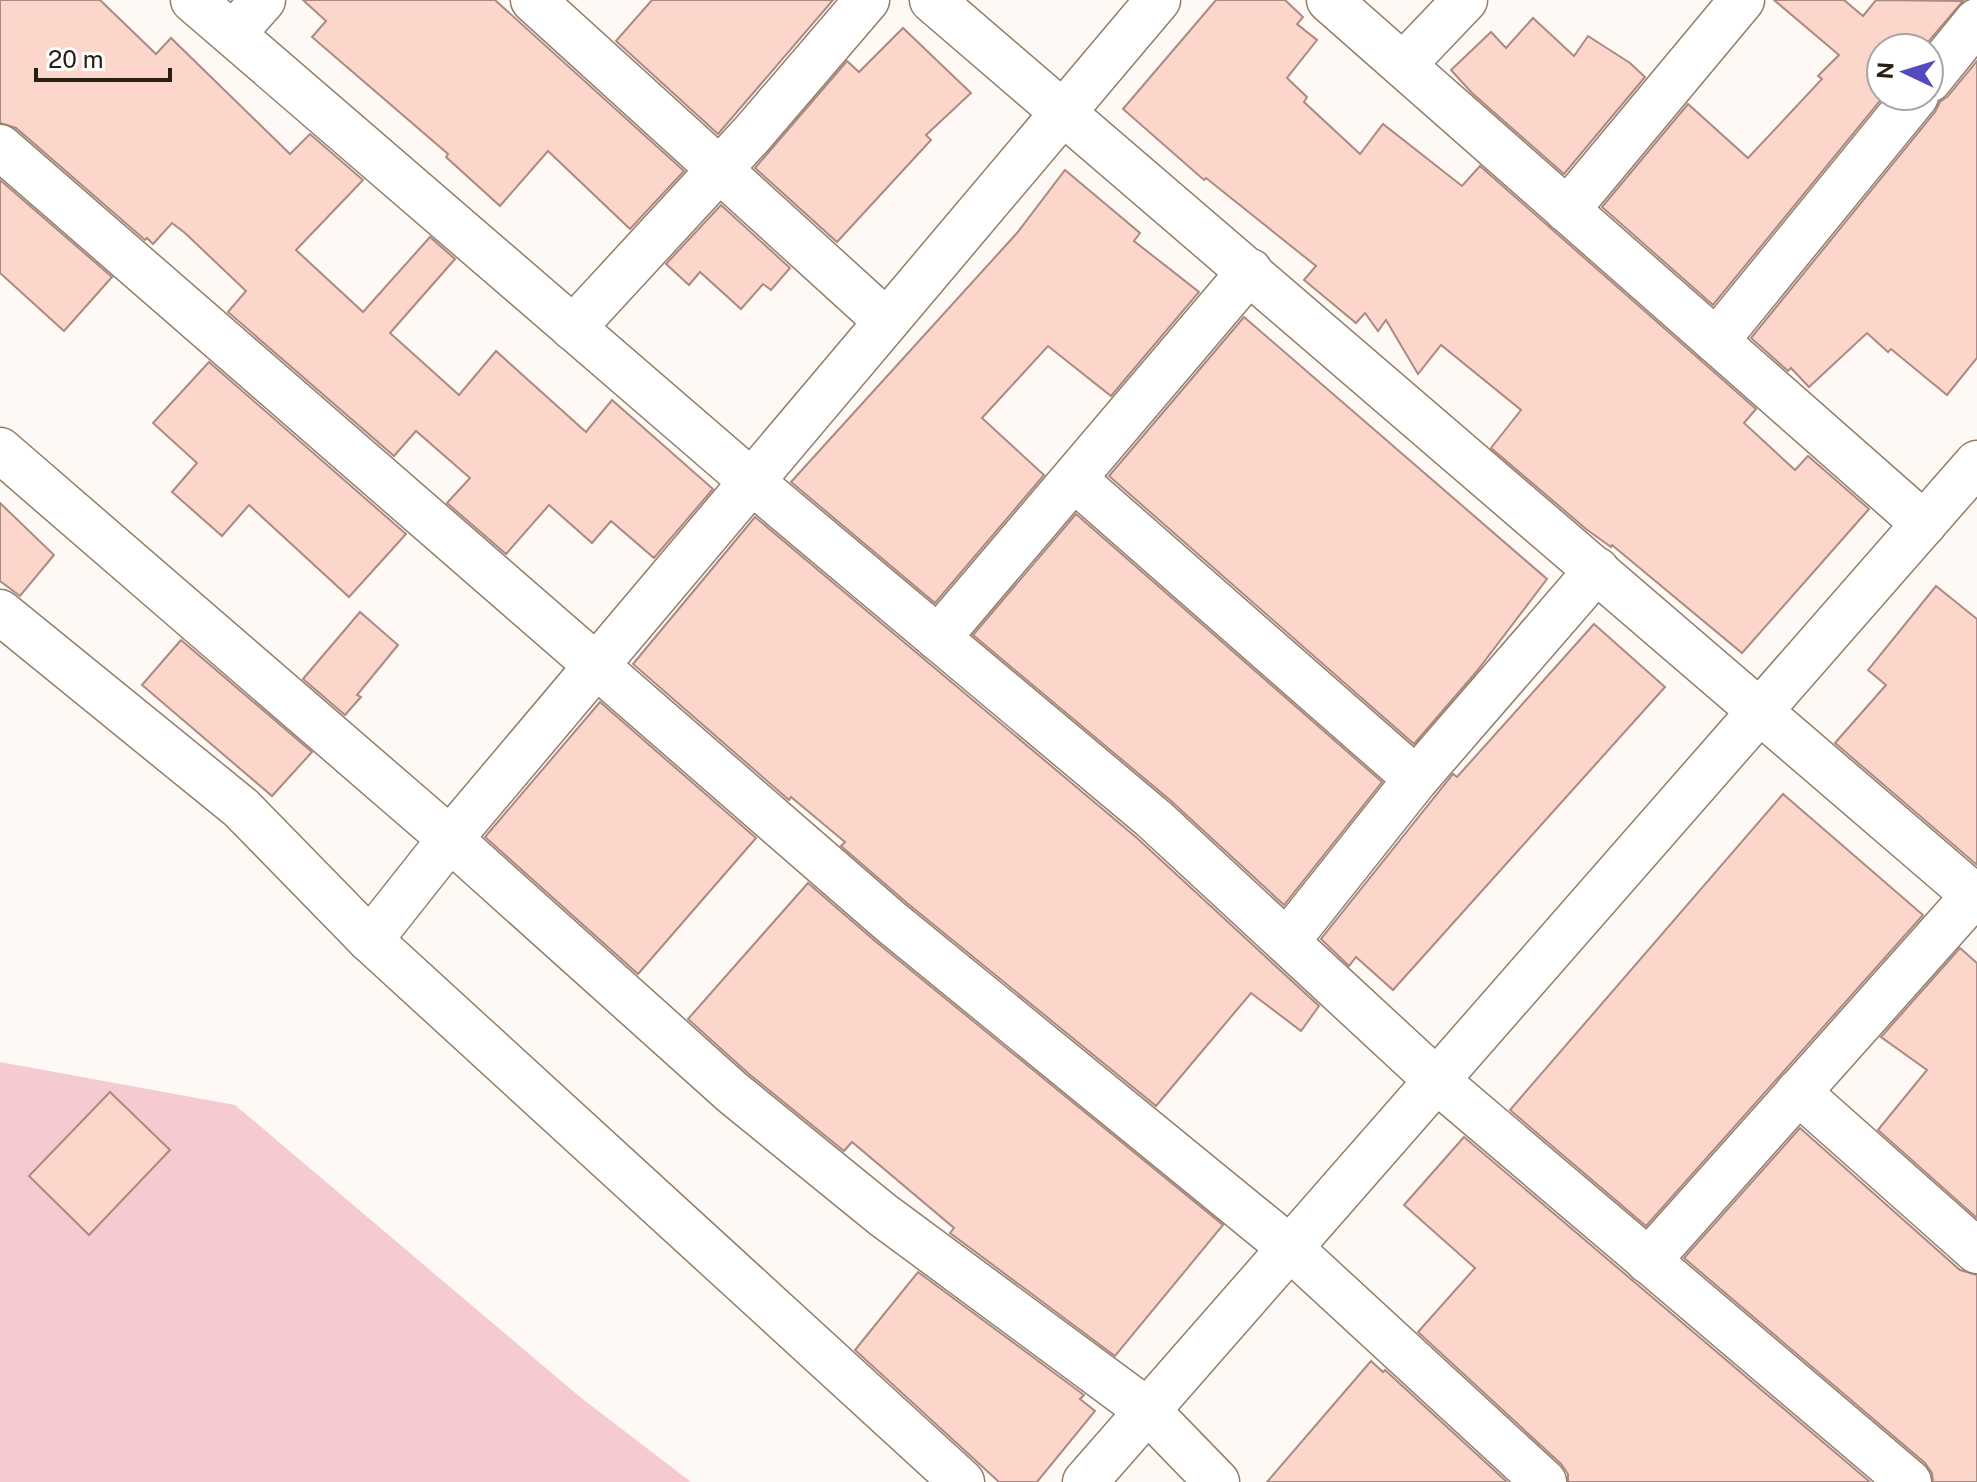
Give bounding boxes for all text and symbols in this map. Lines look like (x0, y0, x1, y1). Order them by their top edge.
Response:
scale bar (36, 32, 170, 82)
north arrow (1865, 32, 1945, 112)
text: 20 m (48, 45, 104, 73)
text: N (1871, 61, 1899, 80)

